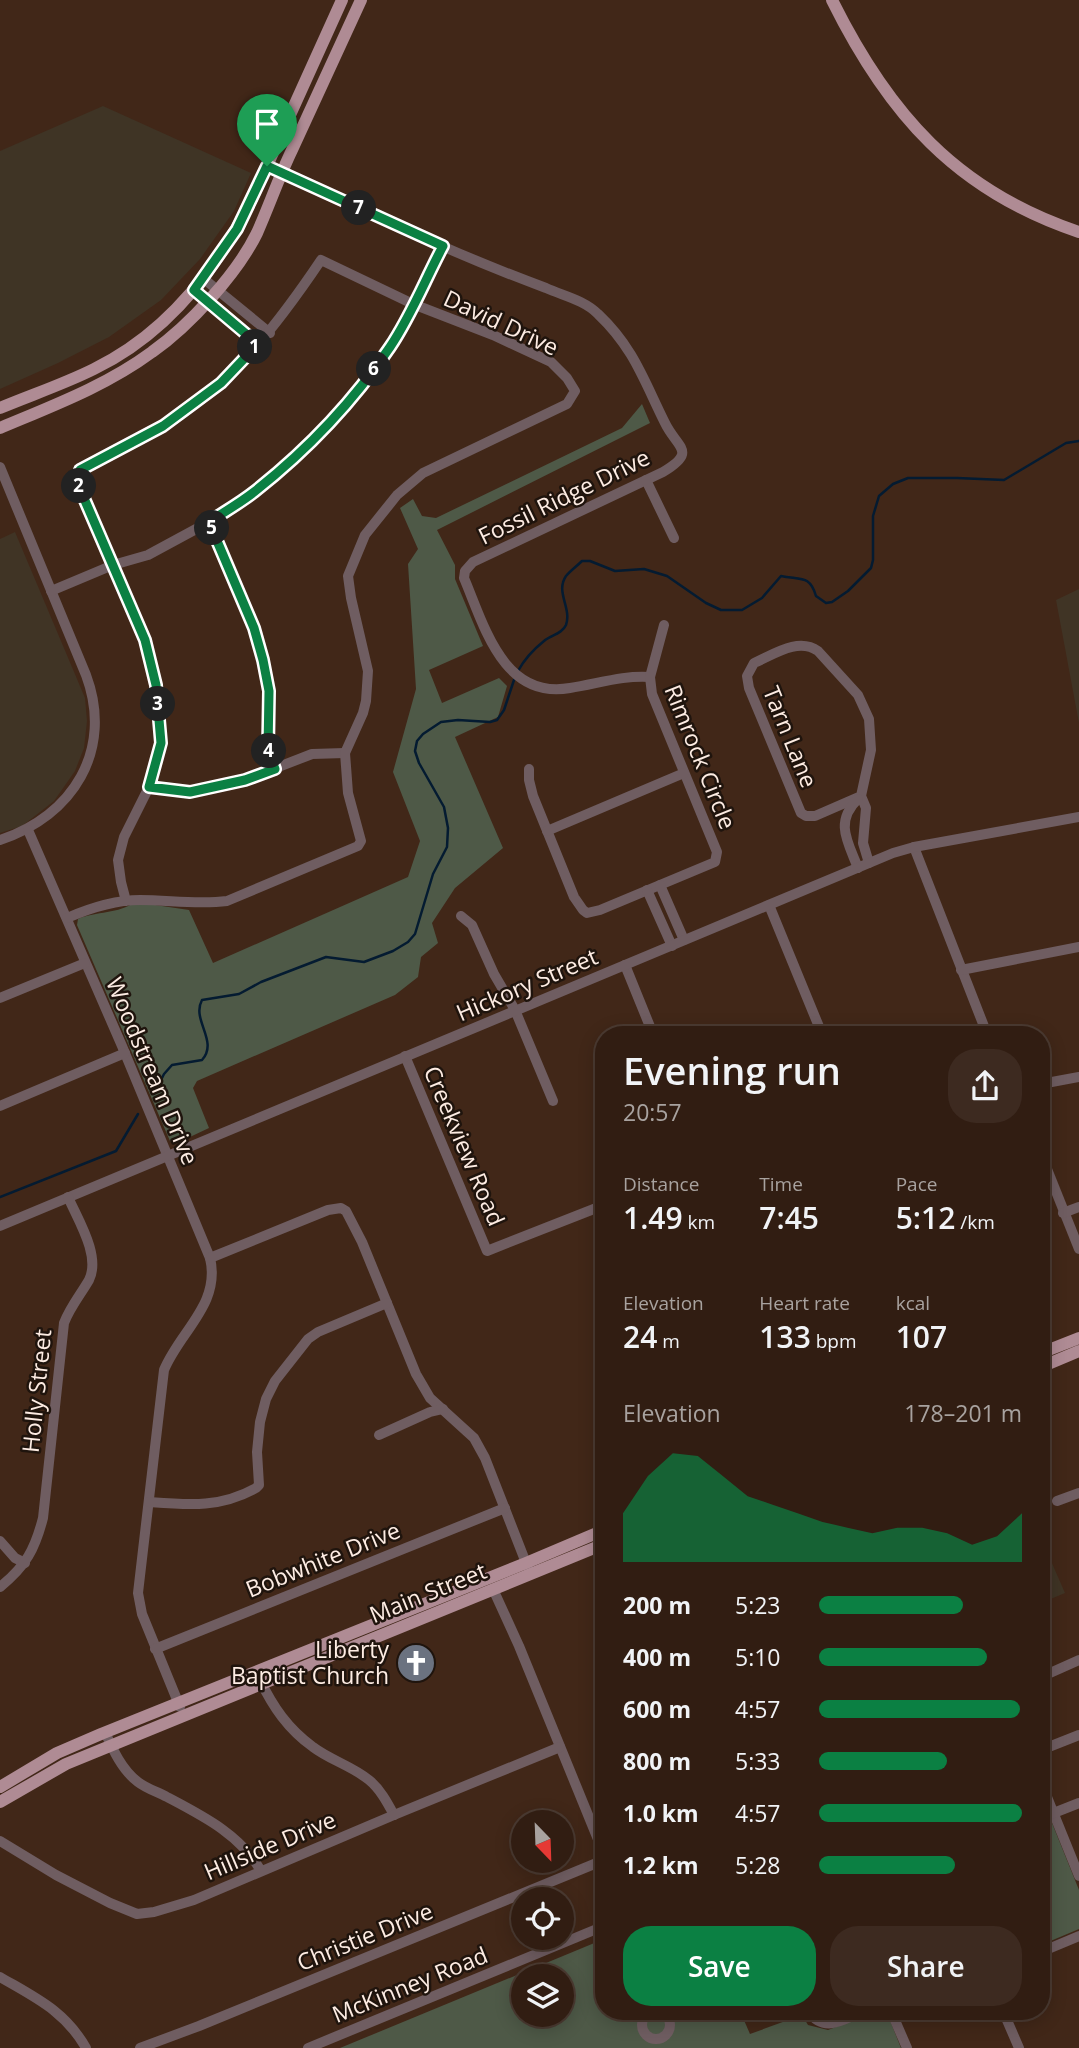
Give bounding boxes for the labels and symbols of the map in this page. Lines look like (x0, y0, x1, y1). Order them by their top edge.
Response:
pin (237, 94, 297, 166)
pin: 7 (342, 190, 376, 226)
street label: David Drive (439, 282, 564, 363)
pin: 1 (238, 330, 272, 364)
pin: 6 (356, 352, 392, 386)
street label: Fossil Ridge Drive (473, 441, 655, 551)
pin: 2 (62, 468, 96, 504)
pin: 5 (194, 510, 230, 546)
street label: Rimrock Circle (657, 680, 744, 834)
street label: Tarn Lane (756, 681, 826, 792)
pin: 3 (140, 686, 176, 722)
pin: 4 (252, 734, 286, 768)
street label: Hickory Street (451, 940, 602, 1028)
street label: Woodstream Drive (99, 972, 207, 1169)
street label: Creekview Road (417, 1061, 513, 1230)
street label: Holly Street (14, 1327, 58, 1454)
street label: Bobwhite Drive (241, 1514, 405, 1605)
street label: Main Street (364, 1554, 491, 1630)
place label: Liberty Baptist Church (231, 1633, 389, 1691)
church icon: Liberty Baptist Church (395, 1642, 437, 1684)
street label: Hillside Drive (199, 1803, 340, 1887)
north arrow (511, 1810, 574, 1872)
street label: Christie Drive (292, 1894, 437, 1978)
street label: McKinney Road (327, 1938, 492, 2030)

